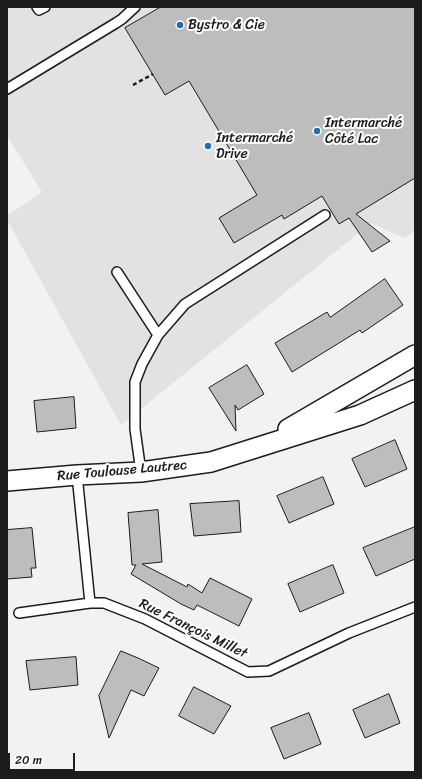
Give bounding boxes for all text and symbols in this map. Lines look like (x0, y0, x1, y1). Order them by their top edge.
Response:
place label: Bystro & Cie (188, 17, 265, 33)
marker: Bystro & Cie (175, 20, 185, 30)
place label: Intermarché Côté Lac (325, 115, 402, 148)
marker: Intermarché Côté Lac (312, 126, 322, 136)
place label: Intermarché Drive (216, 130, 293, 162)
marker: Intermarché Drive (203, 141, 213, 151)
street label: Rue Toulouse Lautrec (56, 457, 188, 485)
street label: Rue François Millet (136, 596, 250, 662)
scale bar (10, 745, 77, 771)
text: 20 m (15, 749, 42, 771)

